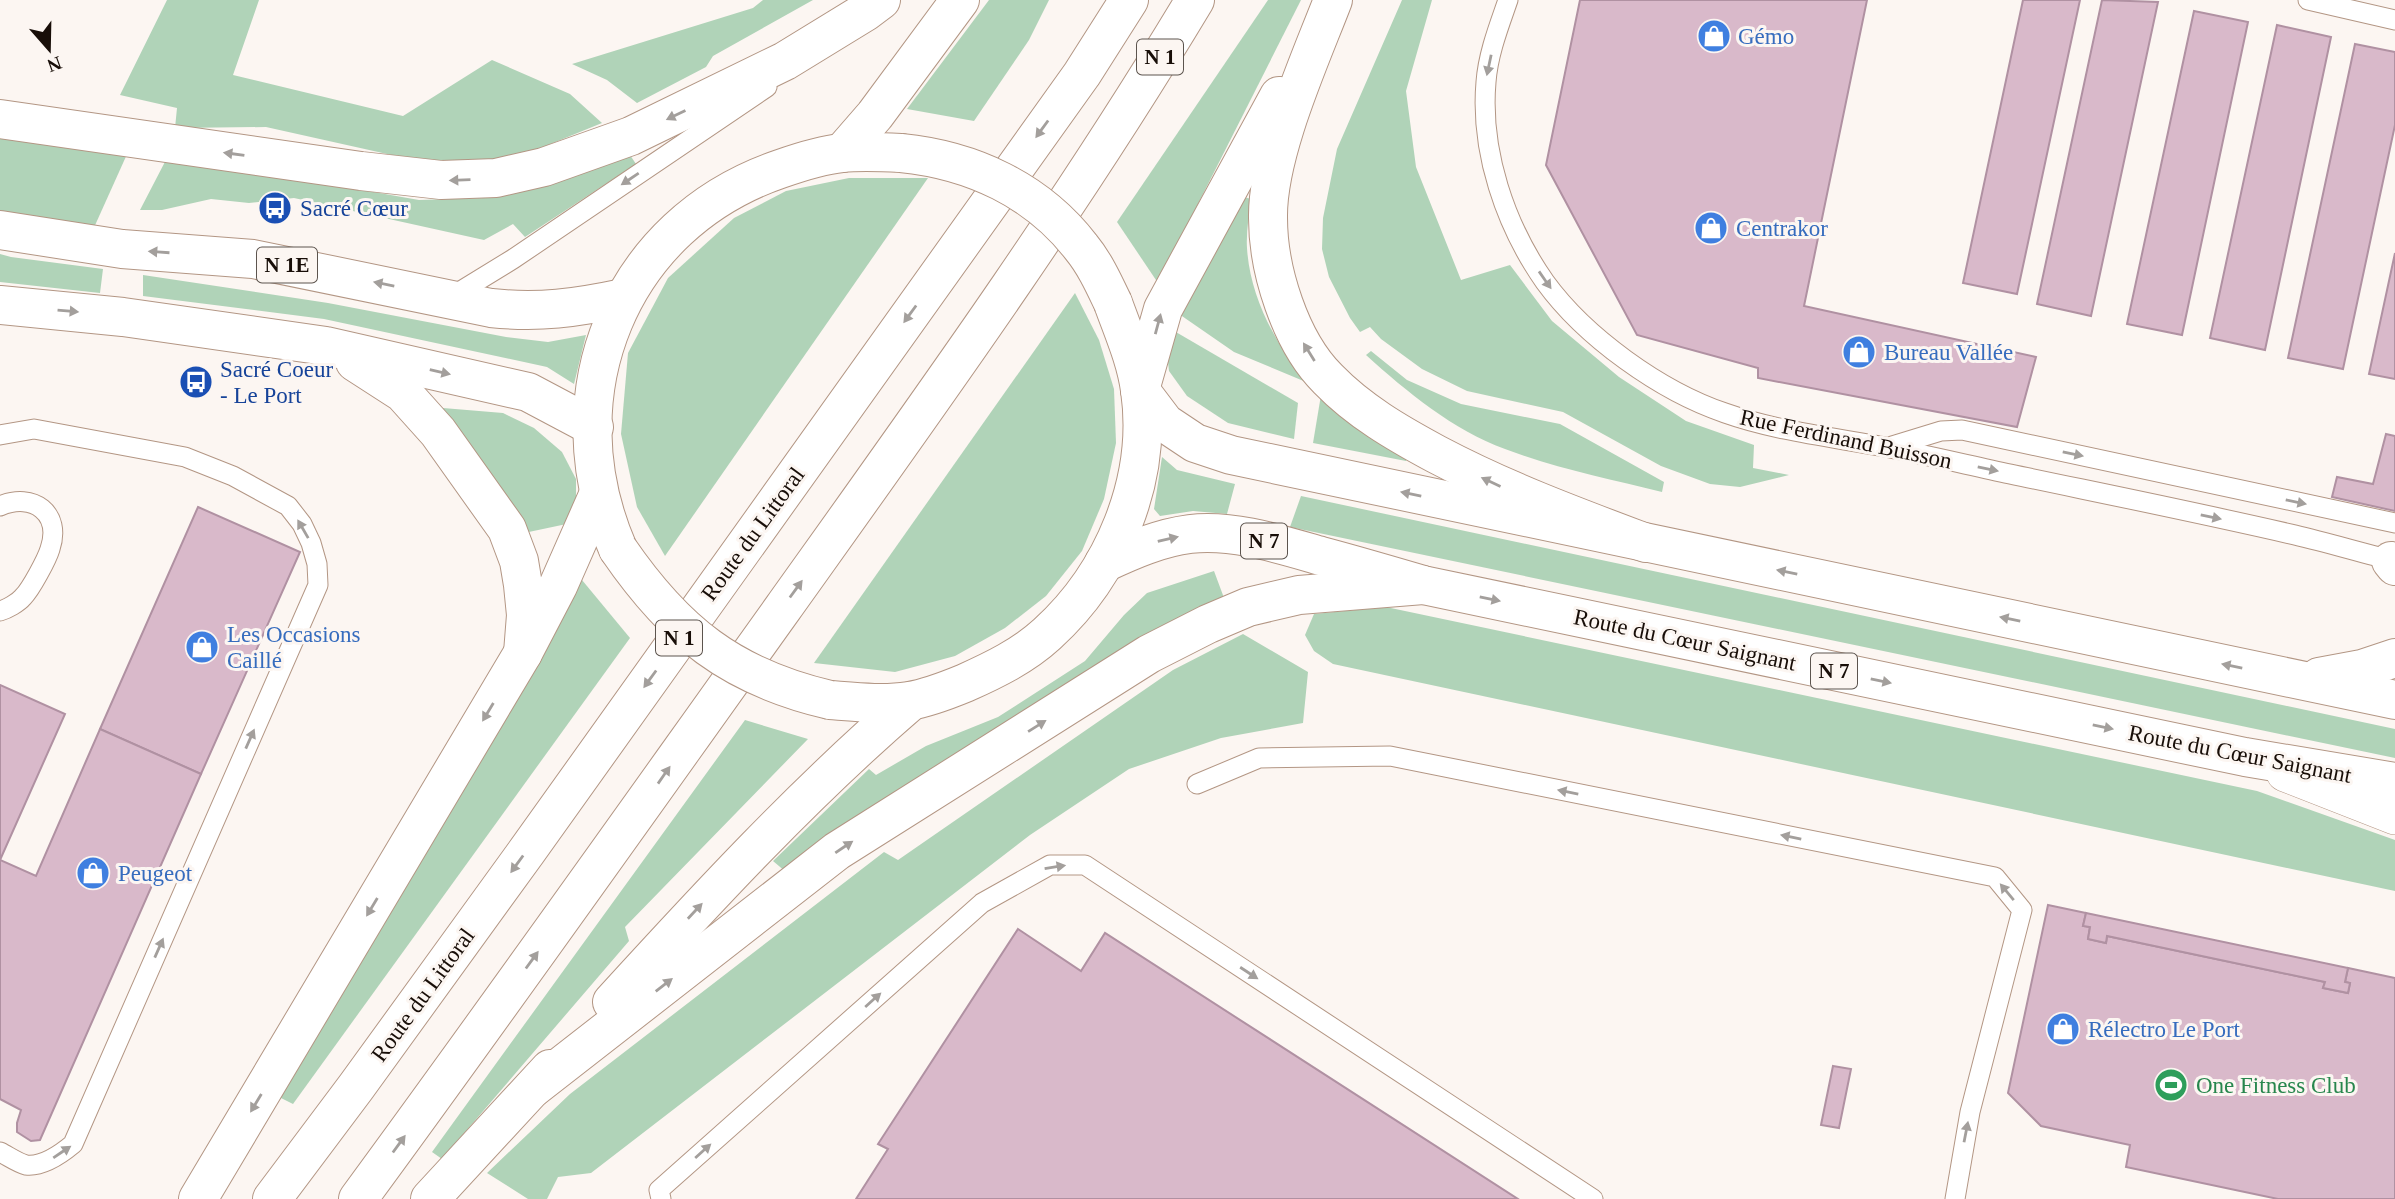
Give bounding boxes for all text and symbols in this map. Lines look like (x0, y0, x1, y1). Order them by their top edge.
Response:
north arrow (14, 14, 84, 84)
shop icon: Gémo (1695, 17, 1733, 55)
place label: Gémo (1738, 24, 1794, 49)
road number: N 1 (1137, 40, 1183, 74)
text: N (44, 52, 65, 77)
one-way arrow (1483, 54, 1494, 76)
one-way arrow (666, 109, 686, 120)
one-way arrow (1035, 120, 1049, 138)
one-way arrow (223, 148, 245, 159)
one-way arrow (620, 173, 640, 186)
one-way arrow (449, 174, 471, 185)
bus stop icon: Sacré Cœur (256, 189, 294, 227)
place label: Sacré Cœur (300, 196, 408, 221)
shop icon: Centrakor (1692, 209, 1730, 247)
place label: Centrakor (1736, 216, 1828, 241)
one-way arrow (148, 246, 170, 257)
road number: N 1E (257, 247, 317, 282)
one-way arrow (1538, 271, 1552, 289)
one-way arrow (373, 279, 395, 290)
one-way arrow (903, 305, 917, 323)
one-way arrow (57, 306, 79, 317)
one-way arrow (1154, 314, 1164, 335)
shop icon: Bureau Vallée (1840, 333, 1878, 371)
place label: Bureau Vallée (1884, 340, 2013, 365)
one-way arrow (1302, 342, 1315, 362)
place label: Sacré Coeur - Le Port (220, 357, 333, 408)
bus stop icon: Sacré Coeur - Le Port (177, 363, 215, 401)
one-way arrow (429, 367, 451, 378)
street label: Rue Ferdinand Buisson (1738, 404, 1955, 474)
one-way arrow (2062, 449, 2084, 460)
street label: Route du Littoral (696, 463, 810, 605)
one-way arrow (1977, 464, 1999, 475)
one-way arrow (1481, 477, 1501, 488)
one-way arrow (1400, 489, 1422, 500)
one-way arrow (2285, 497, 2307, 508)
one-way arrow (2200, 512, 2222, 523)
one-way arrow (297, 519, 309, 538)
road number: N 7 (1241, 524, 1287, 558)
one-way arrow (1157, 533, 1179, 544)
one-way arrow (1776, 567, 1798, 578)
one-way arrow (789, 580, 803, 598)
one-way arrow (1479, 593, 1501, 604)
street label: Route du Cœur Saignant (1571, 604, 1799, 676)
one-way arrow (1999, 613, 2021, 624)
road number: N 1 (656, 620, 702, 656)
place label: Les Occasions Caillé (227, 622, 361, 673)
shop icon: Les Occasions Caillé (183, 628, 221, 666)
road number: N 7 (1811, 654, 1857, 688)
one-way arrow (2221, 660, 2243, 671)
one-way arrow (643, 670, 657, 688)
one-way arrow (1870, 675, 1892, 686)
one-way arrow (482, 702, 495, 721)
one-way arrow (1027, 719, 1046, 732)
street label: Route du Cœur Saignant (2126, 720, 2354, 788)
one-way arrow (2092, 722, 2114, 733)
one-way arrow (245, 729, 256, 750)
one-way arrow (657, 766, 671, 784)
one-way arrow (1557, 786, 1579, 797)
one-way arrow (1780, 831, 1802, 842)
one-way arrow (834, 840, 854, 853)
shop icon: Peugeot (74, 854, 112, 892)
one-way arrow (511, 855, 525, 873)
place label: Peugeot (118, 861, 193, 886)
one-way arrow (1044, 861, 1066, 872)
one-way arrow (2000, 884, 2015, 902)
one-way arrow (366, 898, 378, 917)
one-way arrow (687, 903, 703, 920)
street label: Route du Littoral (366, 924, 480, 1066)
one-way arrow (153, 938, 165, 958)
one-way arrow (525, 951, 539, 969)
one-way arrow (1240, 966, 1258, 980)
one-way arrow (654, 977, 672, 992)
one-way arrow (864, 992, 881, 1008)
shop icon: Rélectro Le Port (2044, 1010, 2082, 1048)
place label: Rélectro Le Port (2088, 1017, 2241, 1042)
sports icon: One Fitness Club (2152, 1066, 2190, 1104)
place label: One Fitness Club (2196, 1073, 2356, 1098)
one-way arrow (249, 1093, 262, 1112)
one-way arrow (1961, 1121, 1972, 1143)
one-way arrow (391, 1135, 405, 1153)
one-way arrow (694, 1143, 712, 1159)
one-way arrow (52, 1145, 72, 1158)

